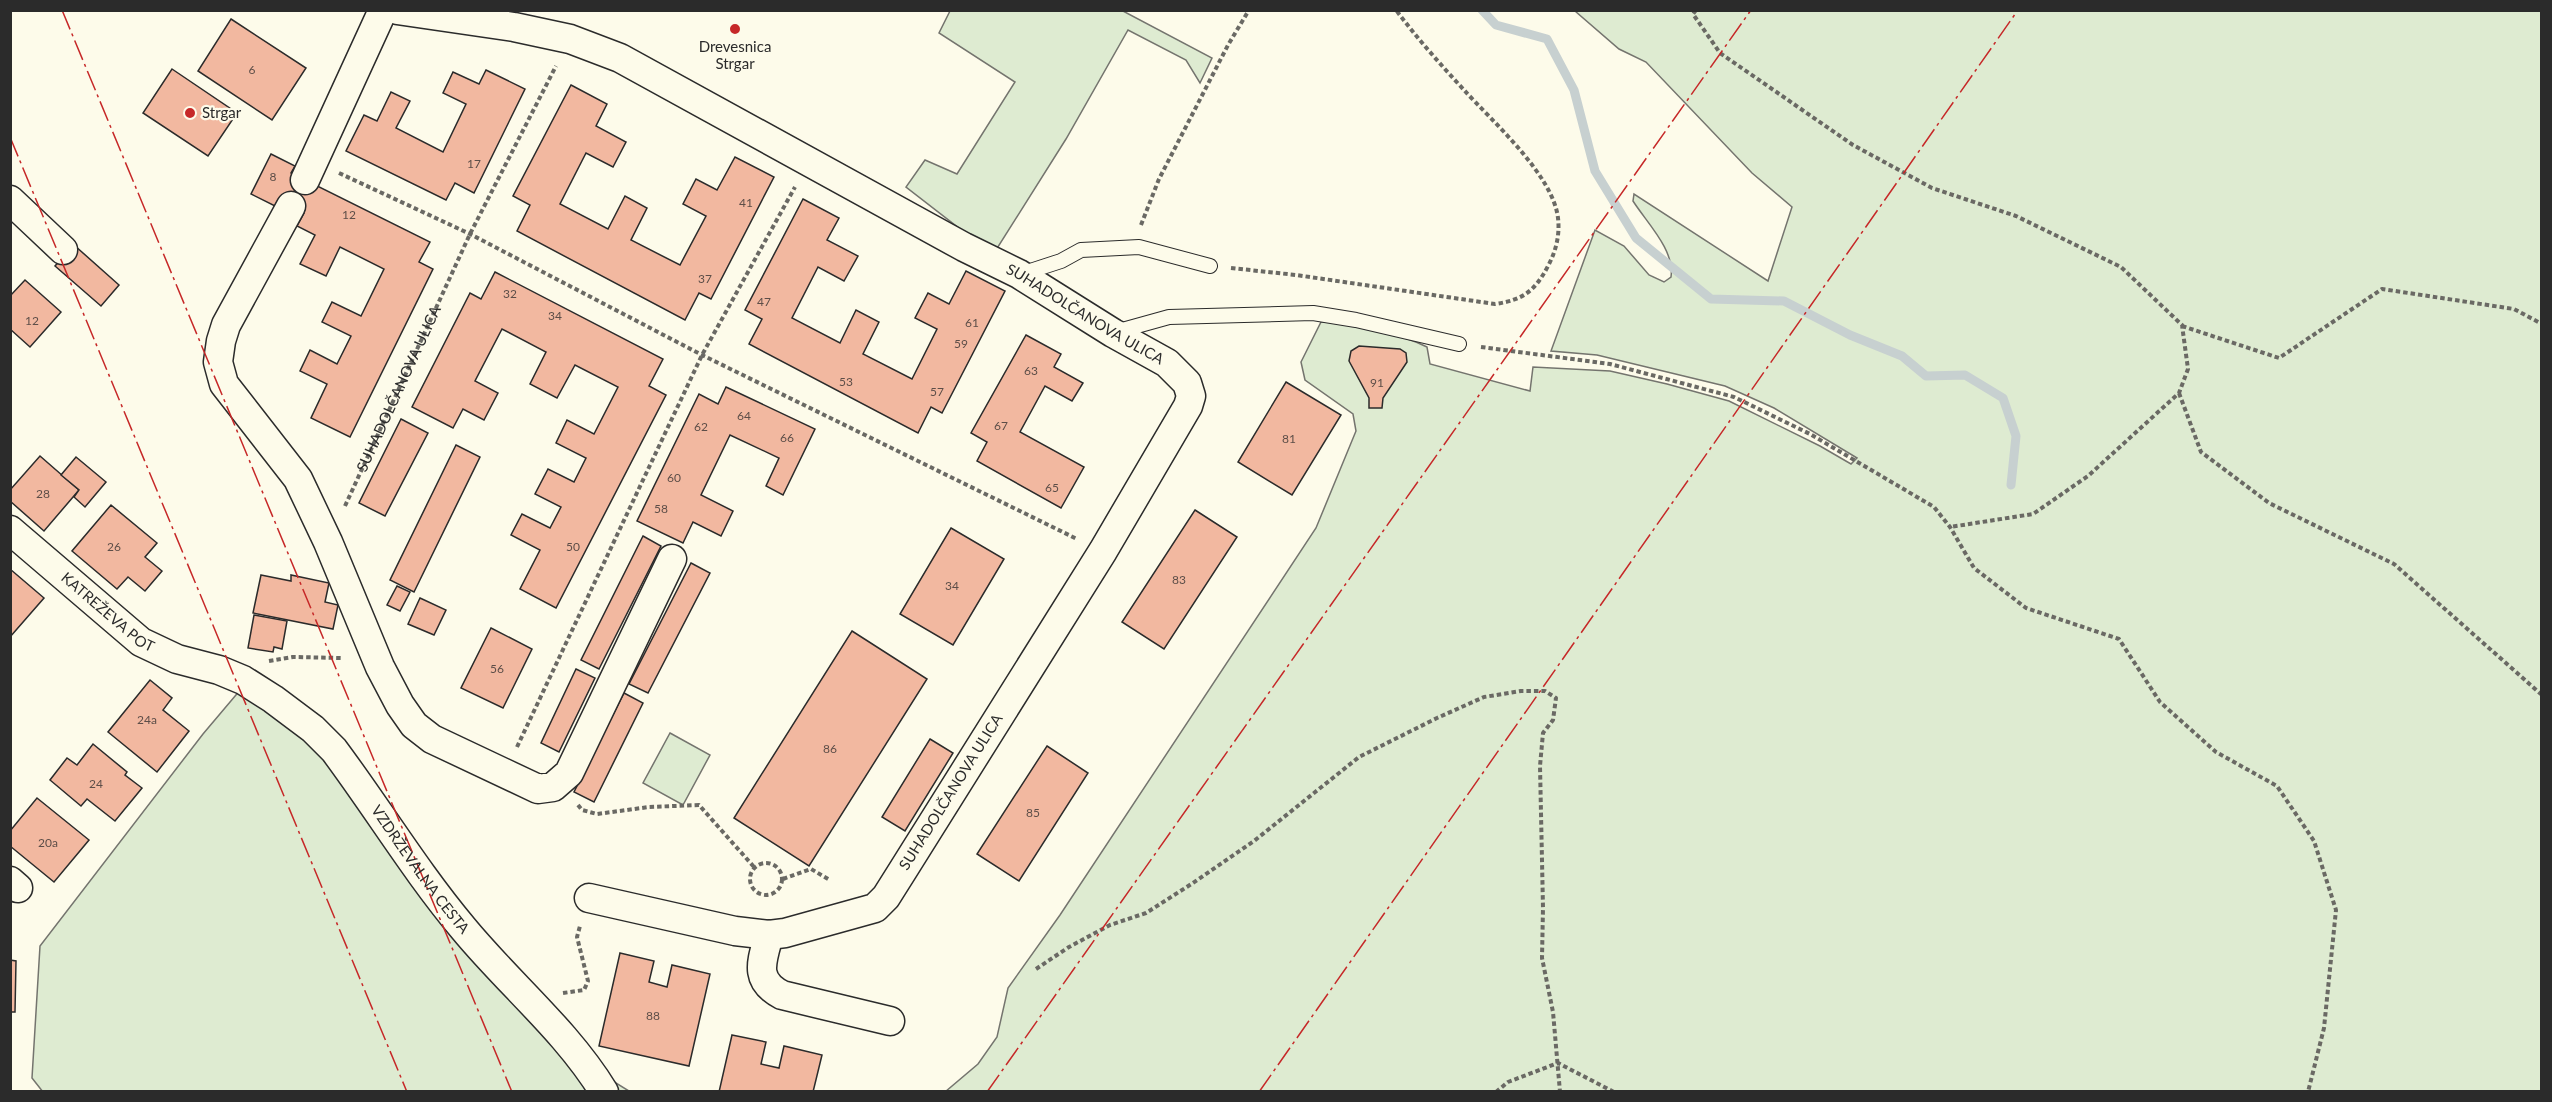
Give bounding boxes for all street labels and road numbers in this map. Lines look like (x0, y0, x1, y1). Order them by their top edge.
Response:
street label: SUHADOLČANOVA ULICA (1004, 259, 1168, 368)
street label: SUHADOLČANOVA ULICA (352, 302, 444, 474)
street label: KATREŽEVA POT (58, 568, 158, 655)
street label: SUHADOLČANOVA ULICA (895, 709, 1006, 873)
street label: VZDRŽEVALNA CESTA (368, 801, 474, 937)

